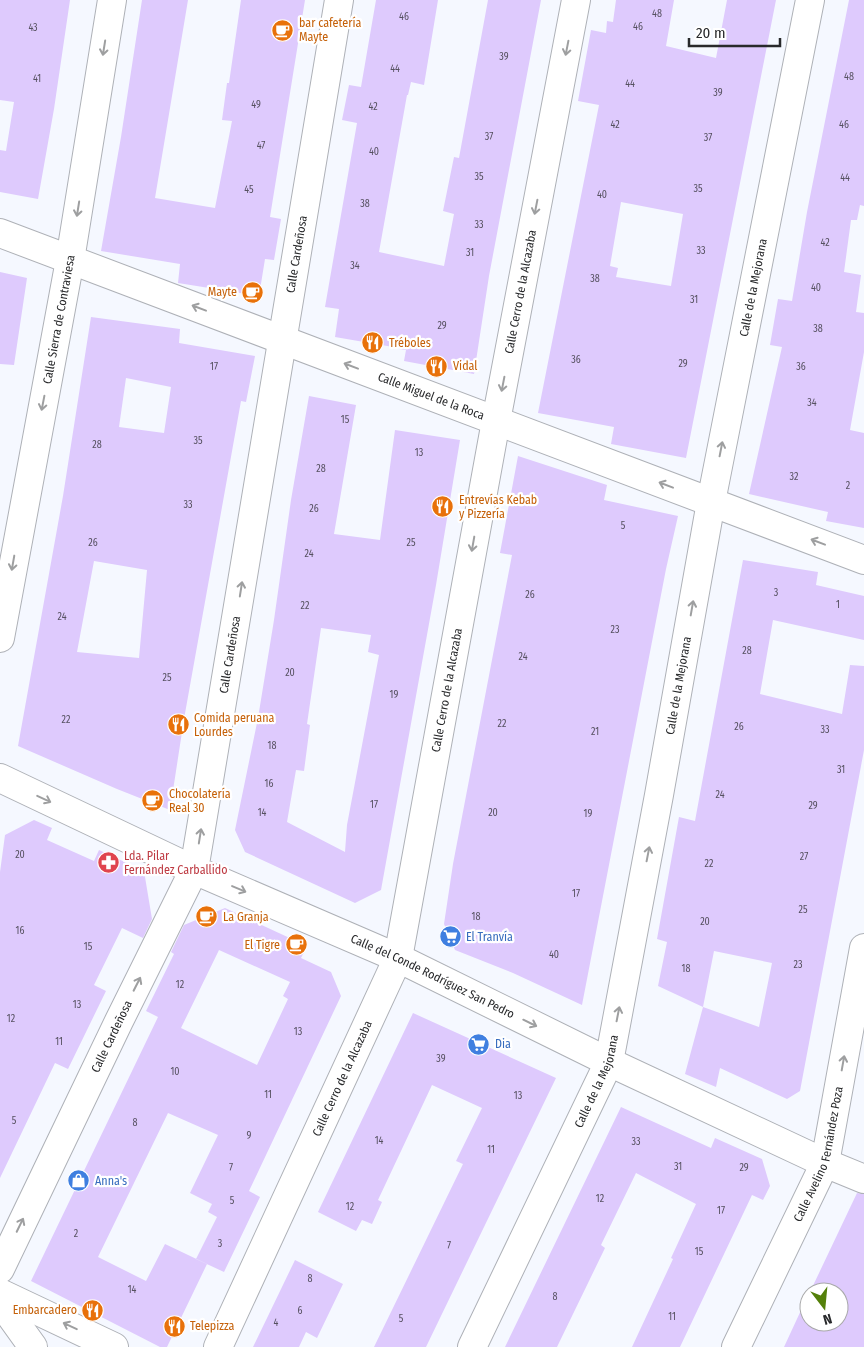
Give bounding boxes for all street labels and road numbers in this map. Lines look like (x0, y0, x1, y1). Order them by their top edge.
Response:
street label: Calle Cardeñosa (283, 214, 310, 294)
street label: Calle Cerro de la Alcazaba (502, 229, 539, 355)
street label: Calle de la Mejorana (737, 237, 770, 338)
street label: Calle Sierra de Contraviesa (40, 254, 78, 385)
street label: Calle Miguel de la Roca (376, 370, 486, 423)
street label: Calle Cardeñosa (217, 615, 243, 695)
street label: Calle Cerro de la Alcazaba (429, 627, 465, 753)
street label: Calle de la Mejorana (663, 635, 694, 736)
street label: Calle del Conde Rodríguez San Pedro (349, 931, 517, 1021)
street label: Calle Cardeñosa (88, 998, 135, 1075)
street label: Calle Cerro de la Alcazaba (310, 1018, 375, 1138)
street label: Calle de la Mejorana (571, 1033, 621, 1130)
street label: Calle Avelino Fernández Poza (791, 1085, 846, 1224)

